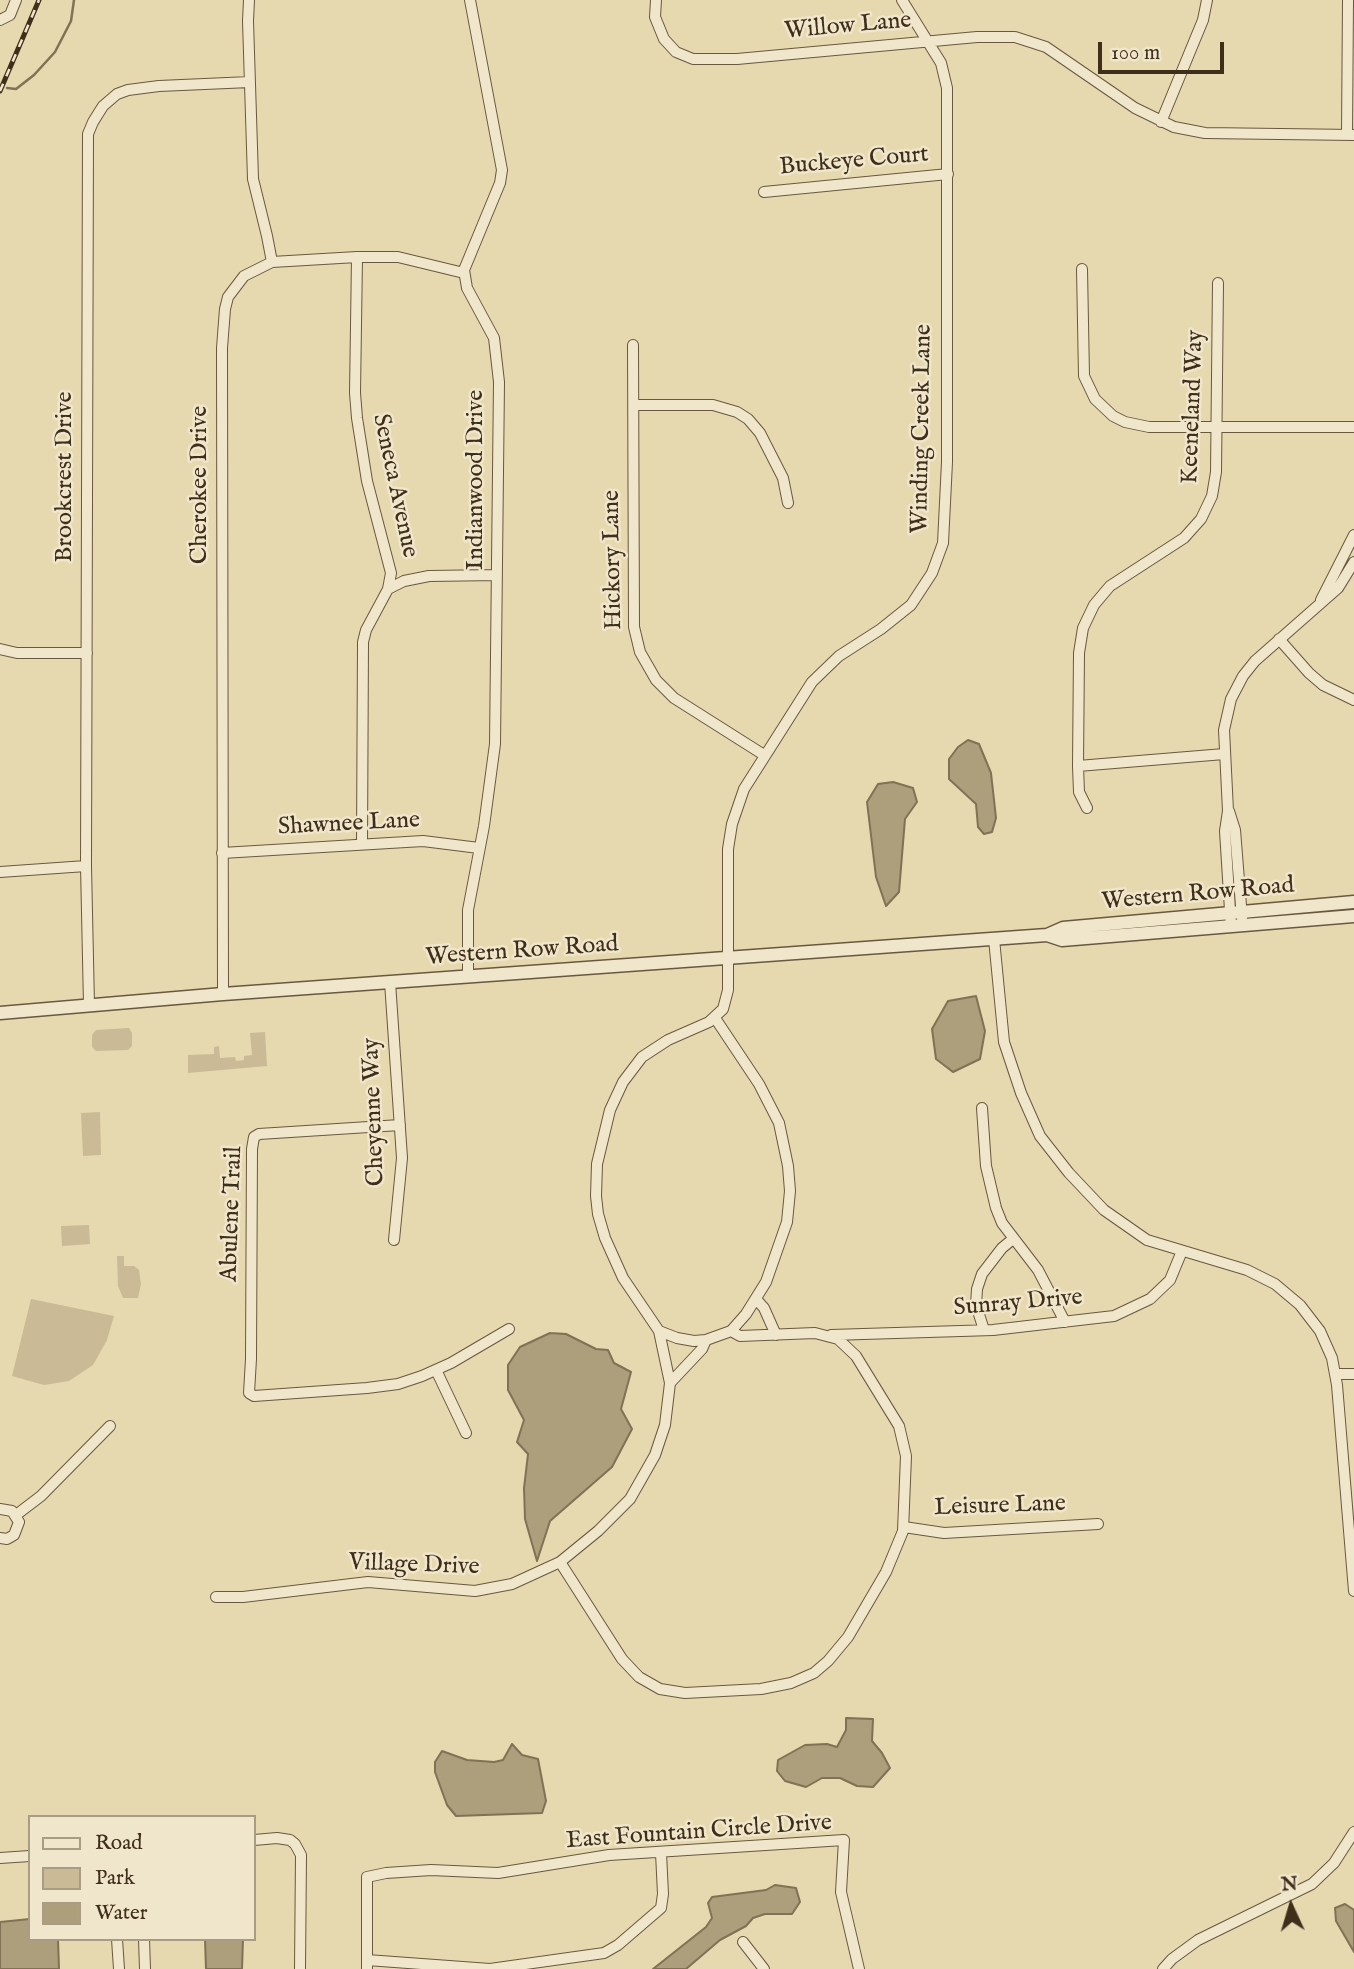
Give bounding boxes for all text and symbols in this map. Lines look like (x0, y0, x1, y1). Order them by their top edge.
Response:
street label: Willow Lane (783, 7, 913, 47)
scale bar (1102, 28, 1228, 72)
text: 100 m (1111, 40, 1160, 67)
street label: Buckeye Court (778, 141, 930, 183)
street label: Winding Creek Lane (907, 324, 939, 534)
street label: Keeneland Way (1177, 329, 1211, 485)
street label: Indianwood Drive (463, 390, 491, 570)
street label: Brookcrest Drive (52, 391, 80, 563)
street label: Cherokee Drive (187, 406, 215, 564)
street label: Seneca Avenue (365, 411, 423, 561)
street label: Hickory Lane (598, 490, 630, 630)
street label: Shawnee Lane (277, 807, 421, 843)
street label: Western Row Road (1100, 872, 1296, 918)
street label: Western Row Road (425, 931, 619, 973)
street label: Cheyenne Way (358, 1037, 392, 1187)
street label: Abulene Trail (216, 1146, 250, 1282)
street label: Sunray Drive (952, 1284, 1084, 1324)
street label: Leisure Lane (934, 1490, 1066, 1524)
street label: Village Drive (348, 1549, 480, 1583)
street label: East Fountain Circle Drive (565, 1809, 833, 1857)
legend (28, 1815, 256, 1941)
text: Road (95, 1830, 142, 1857)
text: Park (95, 1865, 135, 1892)
north arrow (1256, 1871, 1326, 1941)
text: N (1280, 1873, 1299, 1898)
text: Water (95, 1900, 147, 1927)

